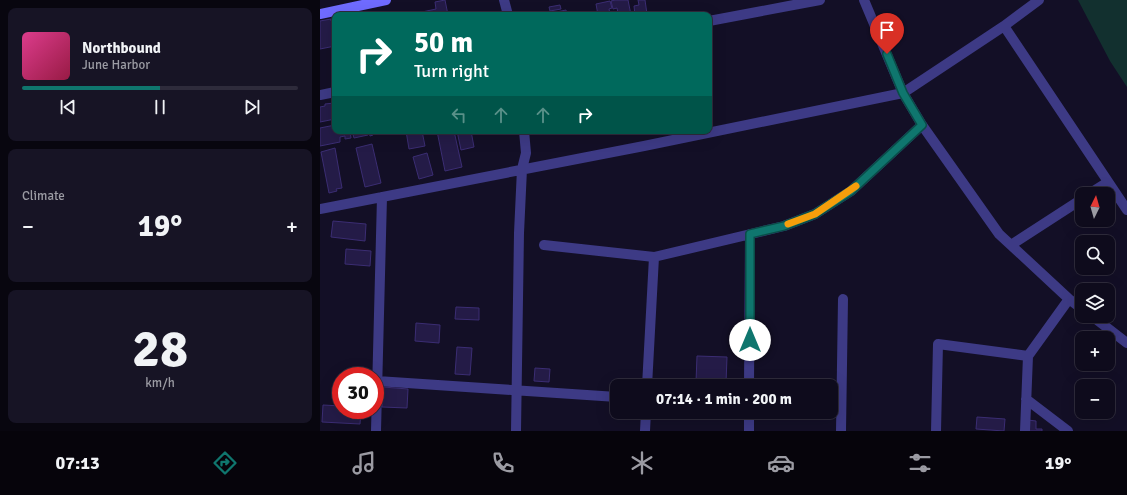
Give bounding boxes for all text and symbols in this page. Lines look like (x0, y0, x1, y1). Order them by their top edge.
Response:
pin (870, 13, 904, 54)
icon: arrive (876, 19, 898, 41)
text: 50 m (414, 26, 473, 60)
icon: right (348, 28, 400, 80)
text: Northbound (82, 39, 161, 57)
text: June Harbor (82, 57, 150, 73)
text: Turn right (414, 60, 489, 82)
icon: previous (57, 96, 79, 118)
icon: pause (149, 96, 171, 118)
icon: next (241, 96, 263, 118)
icon: left (448, 104, 470, 126)
icon: ahead (490, 104, 512, 126)
icon: ahead (532, 104, 554, 126)
icon: right (574, 104, 596, 126)
north arrow (1075, 187, 1115, 227)
map controls (1075, 187, 1115, 419)
text: Climate (22, 188, 65, 204)
text: 19° (138, 208, 182, 245)
text: − (22, 213, 34, 240)
text: + (286, 213, 298, 240)
button: search (1075, 235, 1115, 275)
button: layers (1075, 283, 1115, 323)
text: 28 (132, 317, 188, 381)
position arrow (729, 319, 771, 361)
button: + (1075, 331, 1115, 371)
speed limit sign: 30 (332, 367, 384, 419)
text: km/h (145, 375, 175, 391)
button: − (1075, 379, 1115, 419)
text: 07:14 · 1 min · 200 m (656, 390, 792, 408)
icon: directions (211, 449, 239, 477)
icon: music (350, 449, 378, 477)
icon: phone (489, 449, 517, 477)
icon: climate (628, 449, 656, 477)
icon: car (767, 449, 795, 477)
icon: filters (906, 449, 934, 477)
text: 07:13 (56, 452, 100, 474)
text: 19° (1045, 452, 1071, 474)

